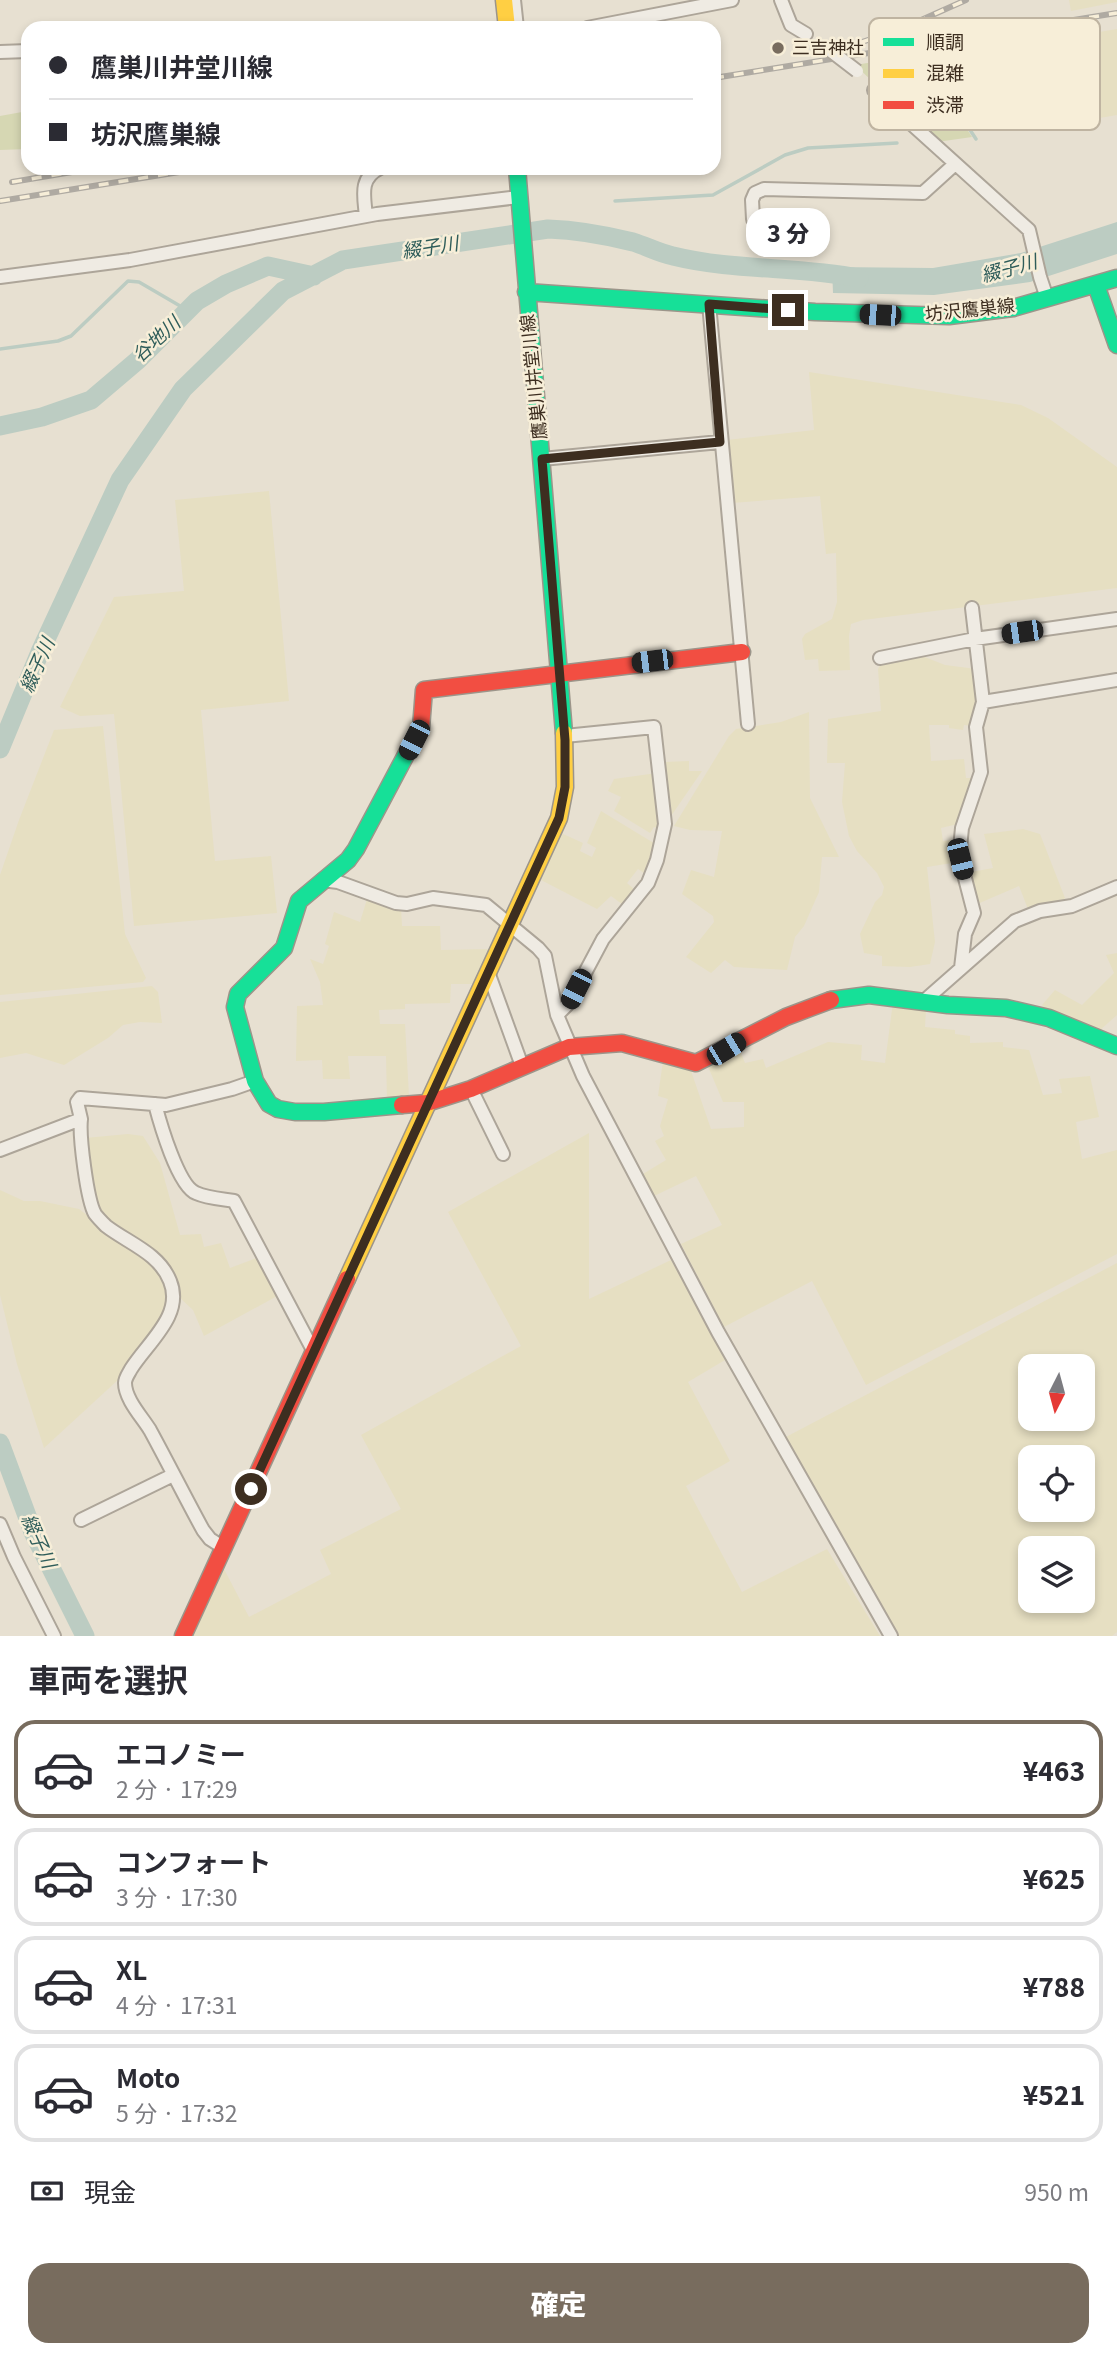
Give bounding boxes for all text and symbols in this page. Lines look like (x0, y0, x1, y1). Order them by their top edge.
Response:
legend (869, 18, 1100, 130)
text: 順調 (926, 27, 964, 54)
place label: 三吉神社 (792, 33, 864, 59)
marker: 三吉神社 (770, 40, 786, 56)
text: 鷹巣川井堂川線 (91, 47, 273, 84)
text: 混雑 (926, 58, 964, 85)
text: 渋滞 (926, 90, 964, 117)
text: 坊沢鷹巣線 (91, 114, 221, 151)
callout: 3 分 (746, 208, 830, 258)
text: 3 分 (767, 215, 809, 249)
water label: 綴子川 (399, 227, 462, 263)
water label: 綴子川 (978, 246, 1042, 287)
street label: 坊沢鷹巣線 (924, 290, 1016, 326)
route end (772, 294, 804, 326)
car (859, 303, 902, 327)
water label: 谷地川 (125, 307, 186, 367)
street label: 鷹巣川井堂川線 (512, 313, 552, 441)
car (1000, 619, 1045, 645)
water label: 綴子川 (12, 631, 60, 696)
car (630, 648, 675, 674)
car (396, 717, 433, 763)
car (945, 836, 976, 882)
car (558, 966, 595, 1012)
car (703, 1029, 750, 1069)
north arrow (1018, 1354, 1096, 1432)
map controls (1018, 1354, 1095, 1613)
button: locate (1018, 1445, 1095, 1522)
route start (235, 1473, 267, 1505)
water label: 綴子川 (16, 1509, 65, 1574)
button: layers (1018, 1536, 1095, 1613)
text: 車両を選択 (28, 1655, 188, 1701)
text: エコノミー (116, 1734, 246, 1771)
icon: car (32, 1738, 95, 1801)
text: ¥463 (1023, 1751, 1085, 1788)
text: 2 分 · 17:29 (116, 1771, 238, 1805)
text: コンフォート (116, 1842, 271, 1879)
icon: car (32, 1846, 95, 1909)
text: ¥625 (1023, 1859, 1085, 1896)
text: 3 分 · 17:30 (116, 1879, 238, 1913)
text: XL (116, 1950, 147, 1987)
icon: car (32, 1954, 95, 2017)
text: ¥788 (1023, 1967, 1085, 2004)
text: 4 分 · 17:31 (116, 1987, 238, 2021)
text: Moto (116, 2058, 180, 2095)
icon: car (32, 2062, 95, 2125)
text: ¥521 (1023, 2075, 1085, 2112)
text: 5 分 · 17:32 (116, 2095, 238, 2129)
icon: cash (28, 2172, 66, 2210)
text: 現金 (84, 2172, 136, 2209)
text: 950 m (1024, 2174, 1089, 2208)
button: 確定 (28, 2263, 1089, 2343)

